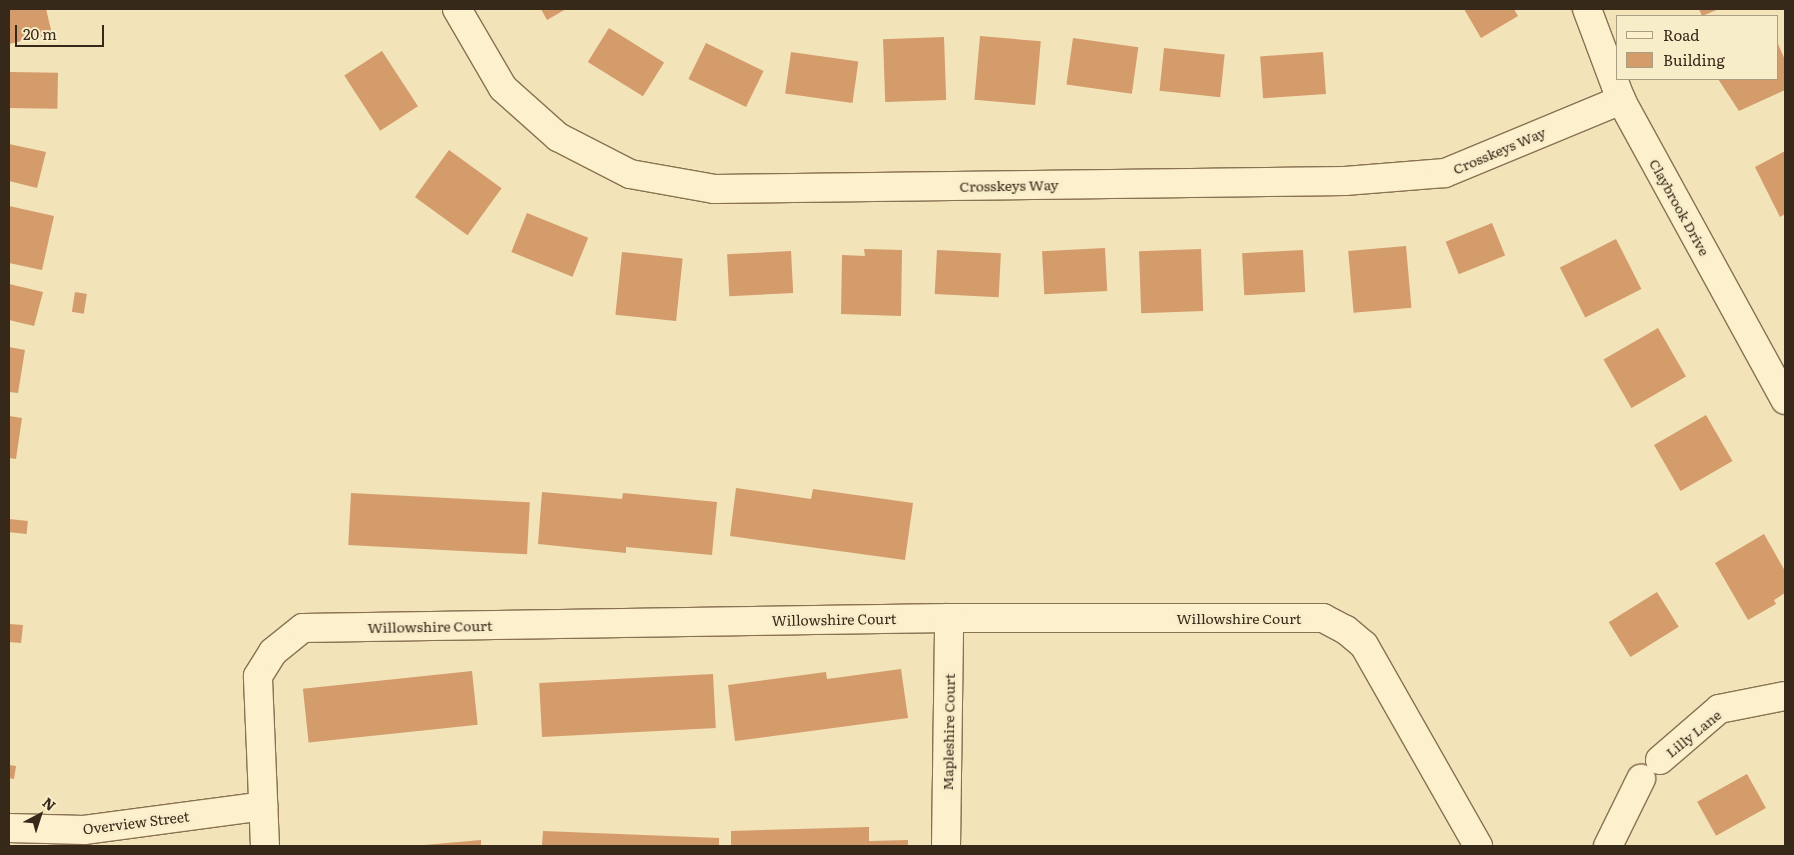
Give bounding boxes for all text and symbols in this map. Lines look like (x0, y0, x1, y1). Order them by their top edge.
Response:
scale bar (18, 15, 106, 47)
legend (1616, 15, 1779, 80)
text: 20 m (23, 22, 57, 45)
text: Road (1663, 23, 1699, 46)
text: Building (1663, 48, 1725, 71)
street label: Crosskeys Way (1450, 123, 1548, 177)
street label: Claybrook Drive (1646, 156, 1714, 258)
street label: Crosskeys Way (959, 176, 1059, 194)
street label: Willowshire Court (771, 610, 897, 628)
street label: Willowshire Court (1177, 610, 1301, 626)
street label: Willowshire Court (367, 617, 493, 635)
street label: Mapleshire Court (939, 673, 957, 791)
street label: Lilly Lane (1662, 706, 1724, 760)
north arrow (15, 790, 65, 840)
text: N (39, 792, 61, 815)
street label: Overview Street (82, 807, 190, 837)

